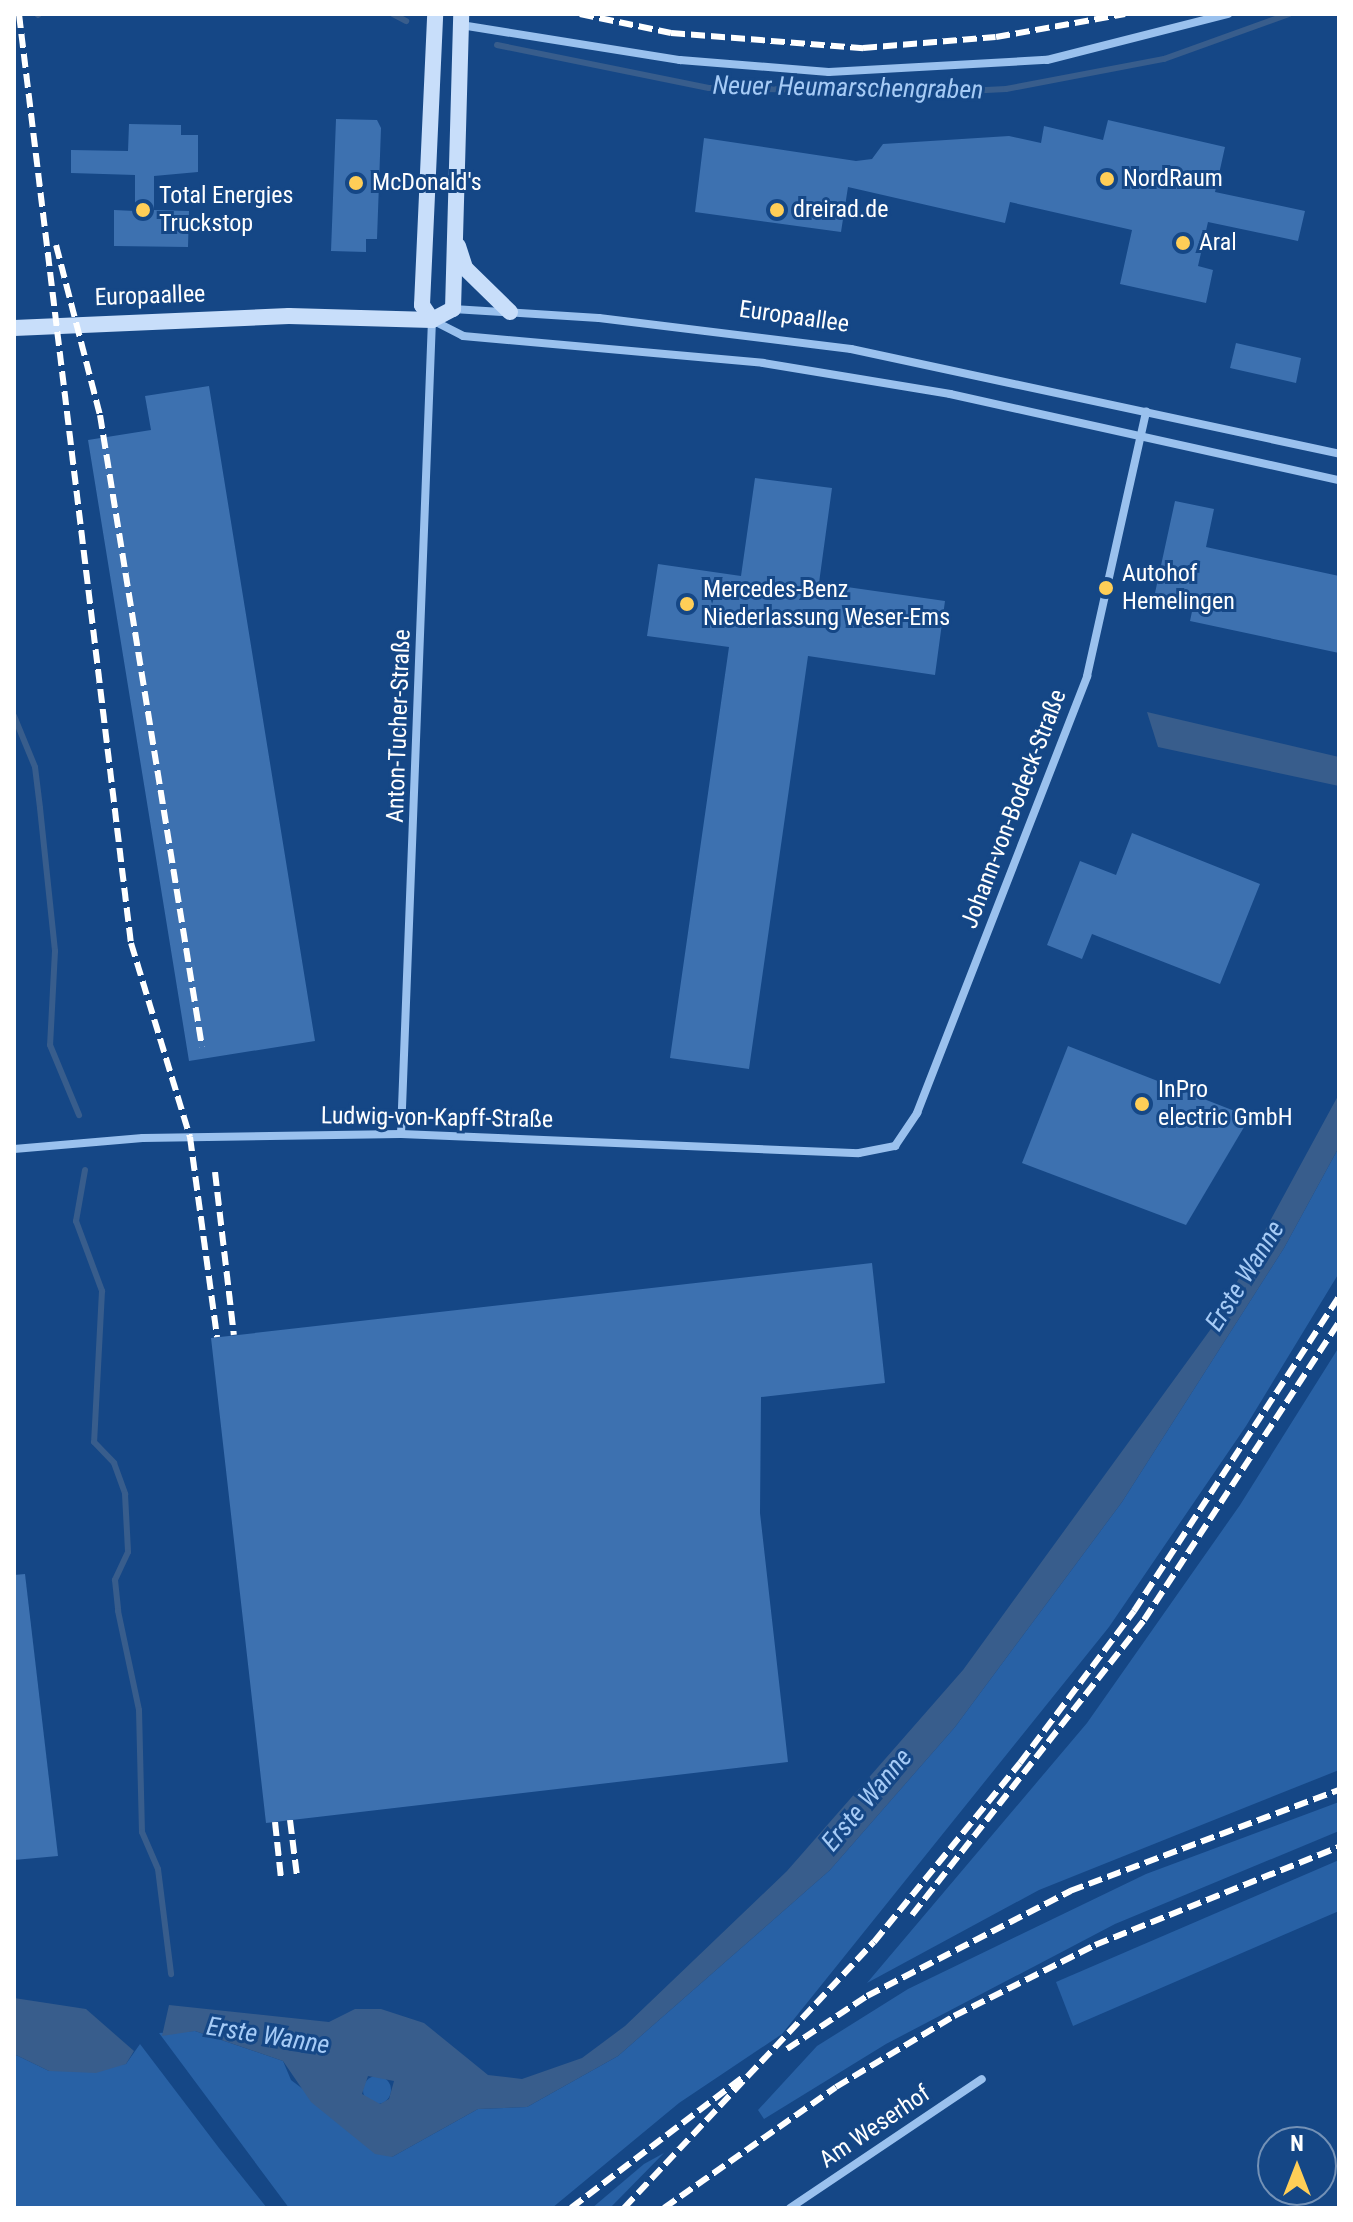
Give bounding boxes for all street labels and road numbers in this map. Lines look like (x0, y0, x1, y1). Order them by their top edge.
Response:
street label: Europaallee (94, 280, 206, 312)
street label: Europaallee (737, 295, 851, 339)
street label: Anton-Tucher-Straße (381, 629, 417, 823)
street label: Johann-von-Bodeck-Straße (955, 686, 1073, 932)
street label: Ludwig-von-Kapff-Straße (321, 1102, 553, 1134)
street label: Am Weserhof (814, 2079, 936, 2175)

